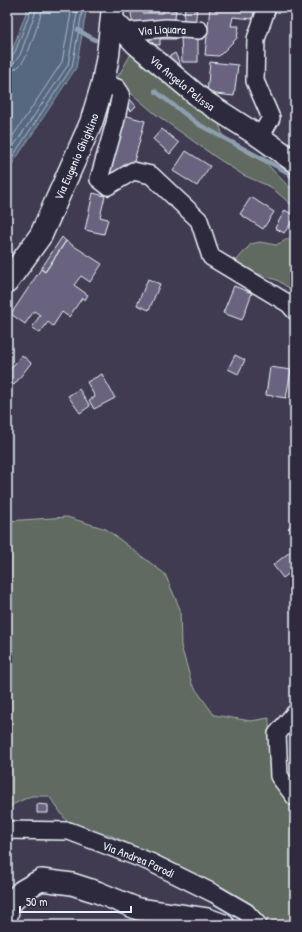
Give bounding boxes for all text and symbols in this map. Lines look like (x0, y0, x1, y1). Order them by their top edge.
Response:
street label: Via Liquara (137, 19, 187, 39)
street label: Via Angelo Pelissa (146, 51, 218, 114)
street label: Via Eugenio Ghighlino (49, 111, 102, 202)
street label: Via Andrea Parodi (100, 836, 178, 881)
scale bar (20, 888, 131, 914)
text: 50 m (26, 893, 47, 910)

